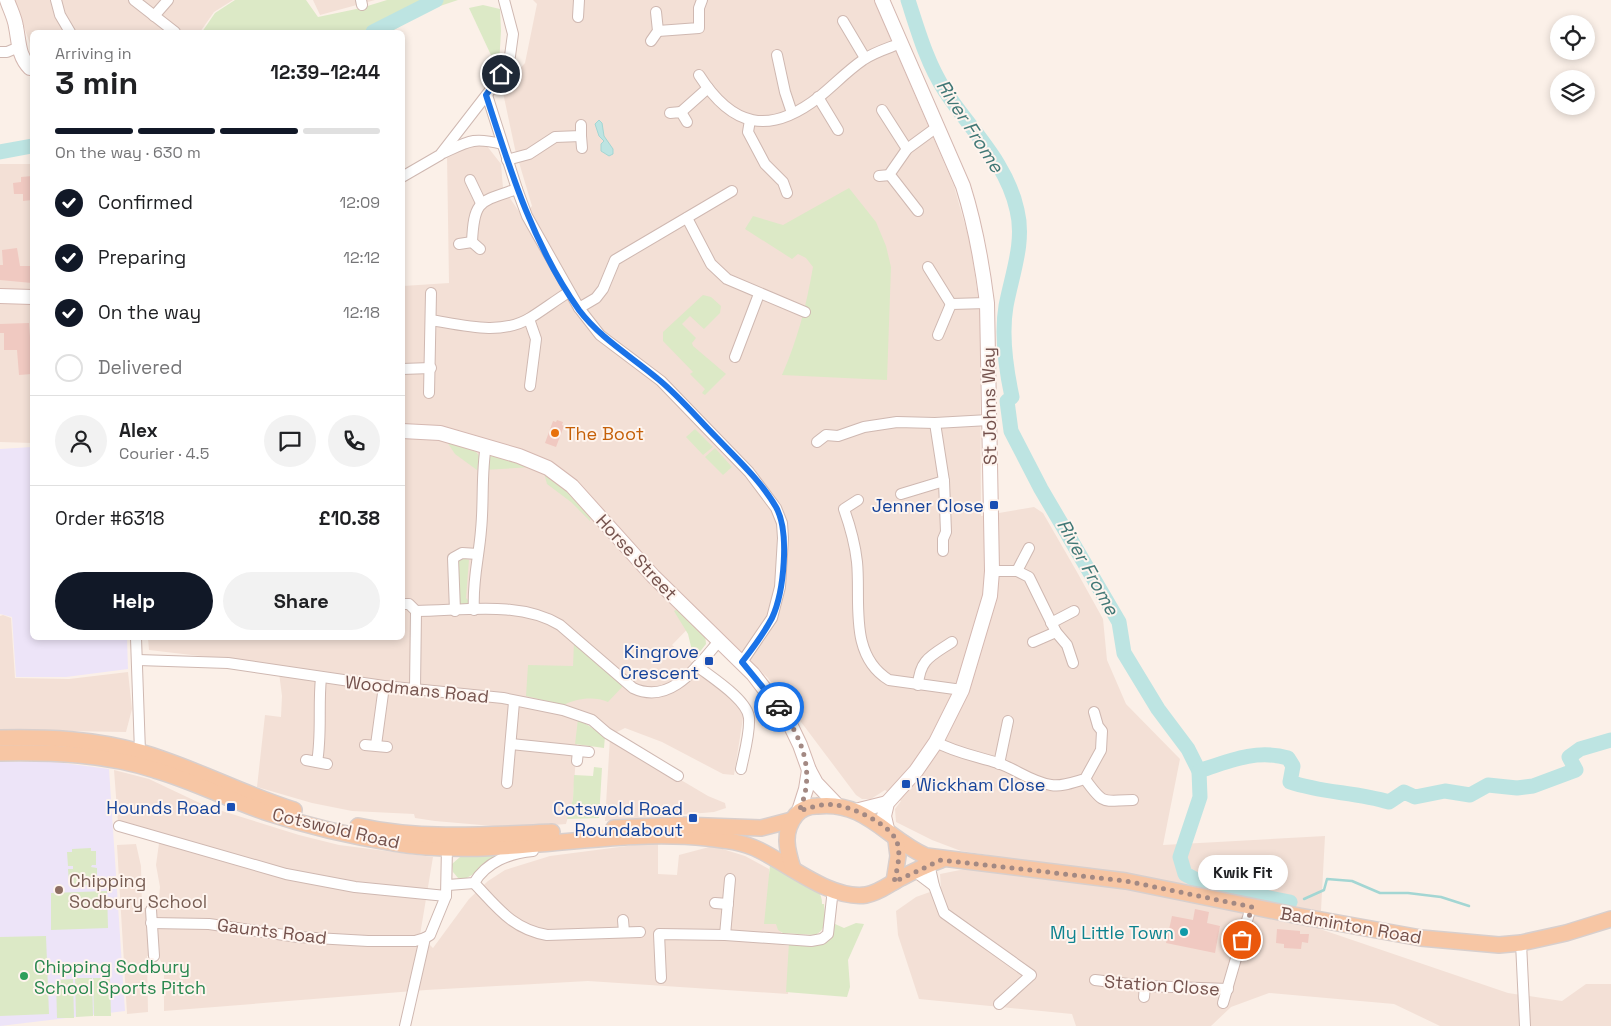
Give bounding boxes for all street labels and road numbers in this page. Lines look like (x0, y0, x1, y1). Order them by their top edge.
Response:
street label: St Johns Way (976, 347, 1002, 465)
street label: Horse Street (591, 509, 683, 605)
street label: Woodmans Road (344, 670, 490, 708)
street label: Cotswold Road (270, 802, 402, 854)
street label: Badminton Road (1278, 901, 1424, 949)
street label: Gaunts Road (216, 913, 328, 949)
street label: Station Close (1103, 969, 1221, 1001)

